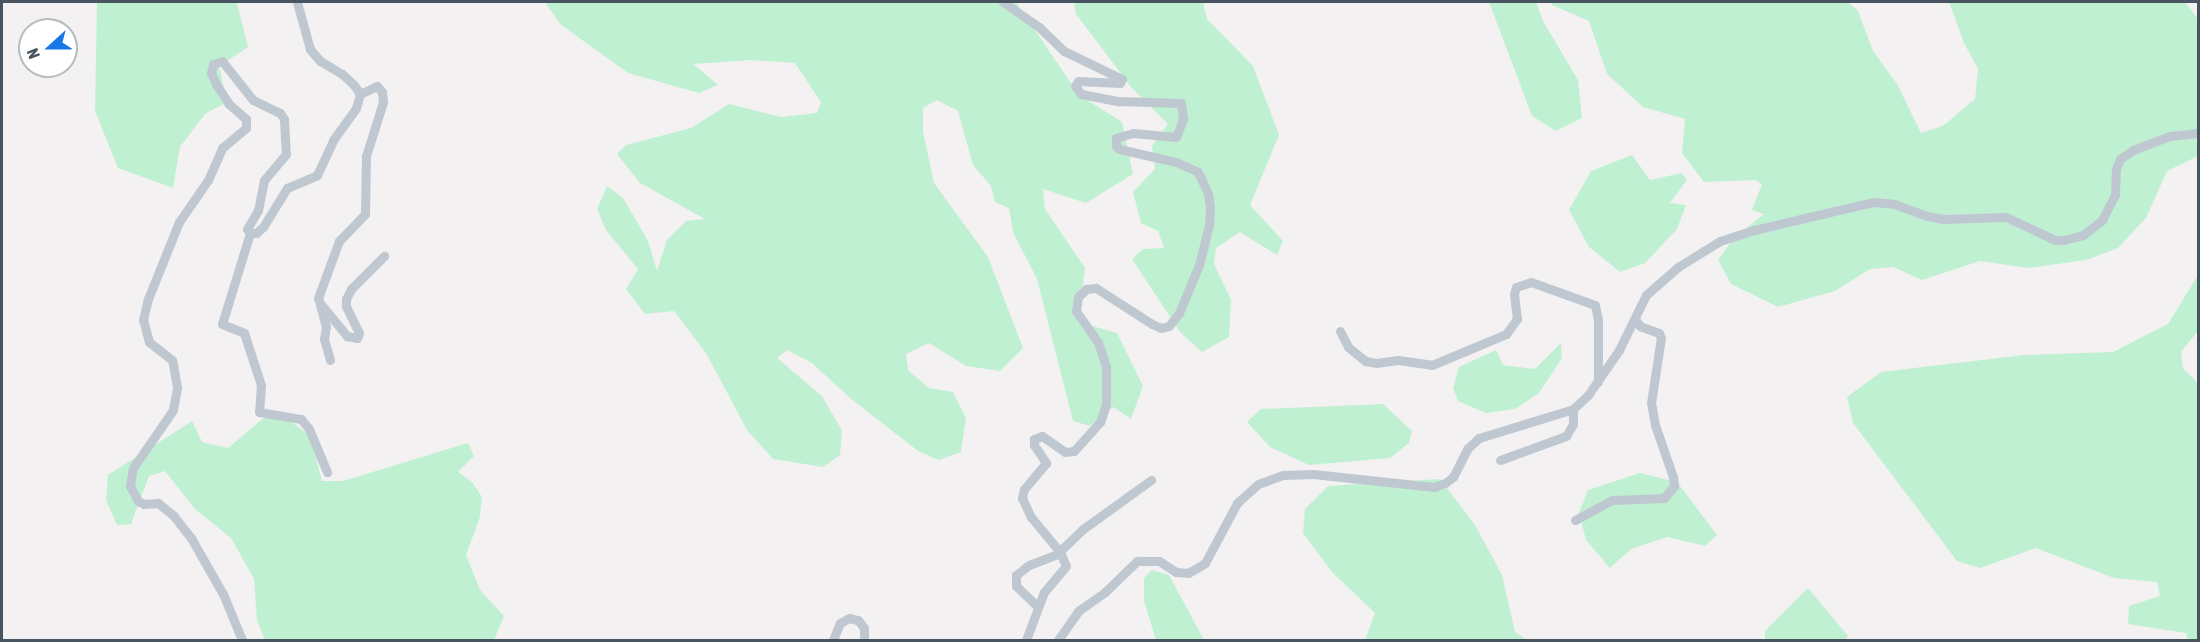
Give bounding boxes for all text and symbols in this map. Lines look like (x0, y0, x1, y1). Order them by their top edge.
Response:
north arrow (18, 18, 78, 78)
text: N (23, 46, 43, 61)

